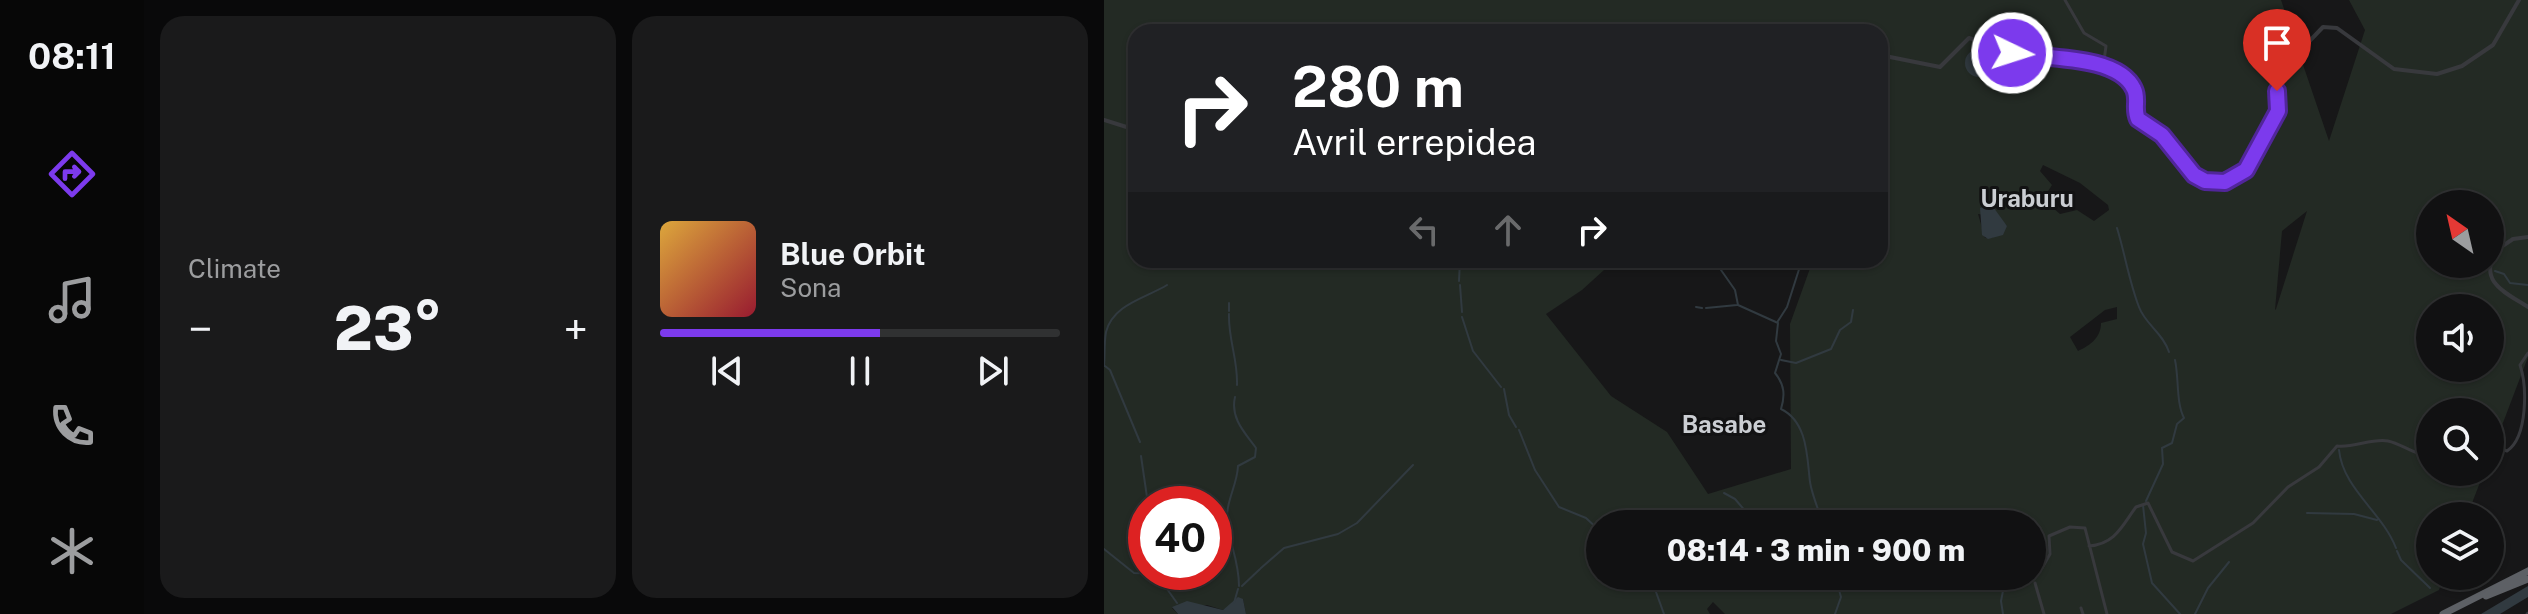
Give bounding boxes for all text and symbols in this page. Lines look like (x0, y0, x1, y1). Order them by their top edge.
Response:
pin (2243, 9, 2311, 91)
position arrow (1970, 11, 2054, 95)
icon: arrive (2255, 21, 2299, 65)
text: 08:11 (28, 35, 116, 77)
text: 280 m (1292, 54, 1464, 120)
icon: right (1160, 56, 1264, 160)
text: Avril errepidea (1292, 121, 1537, 163)
icon: directions (44, 146, 100, 202)
district label: Uraburu (1980, 184, 2074, 212)
north arrow (2416, 190, 2504, 278)
map controls (2416, 190, 2504, 590)
icon: left (1402, 208, 1446, 252)
icon: ahead (1486, 208, 1530, 252)
icon: right (1570, 208, 1614, 252)
text: Blue Orbit (780, 236, 926, 272)
text: Climate (188, 253, 281, 284)
icon: music (44, 272, 100, 328)
text: Sona (780, 272, 841, 303)
text: 23° (334, 293, 442, 364)
button: sound (2416, 294, 2504, 382)
text: − (188, 303, 212, 355)
text: + (564, 303, 588, 355)
icon: previous (705, 349, 749, 393)
icon: pause (838, 349, 882, 393)
icon: next (971, 349, 1015, 393)
icon: phone (44, 398, 100, 454)
button: search (2416, 398, 2504, 486)
district label: Basabe (1682, 410, 1766, 438)
speed limit sign: 40 (1128, 486, 1232, 590)
button: layers (2416, 502, 2504, 590)
icon: climate (44, 523, 100, 579)
text: 08:14 · 3 min · 900 m (1667, 532, 1965, 568)

